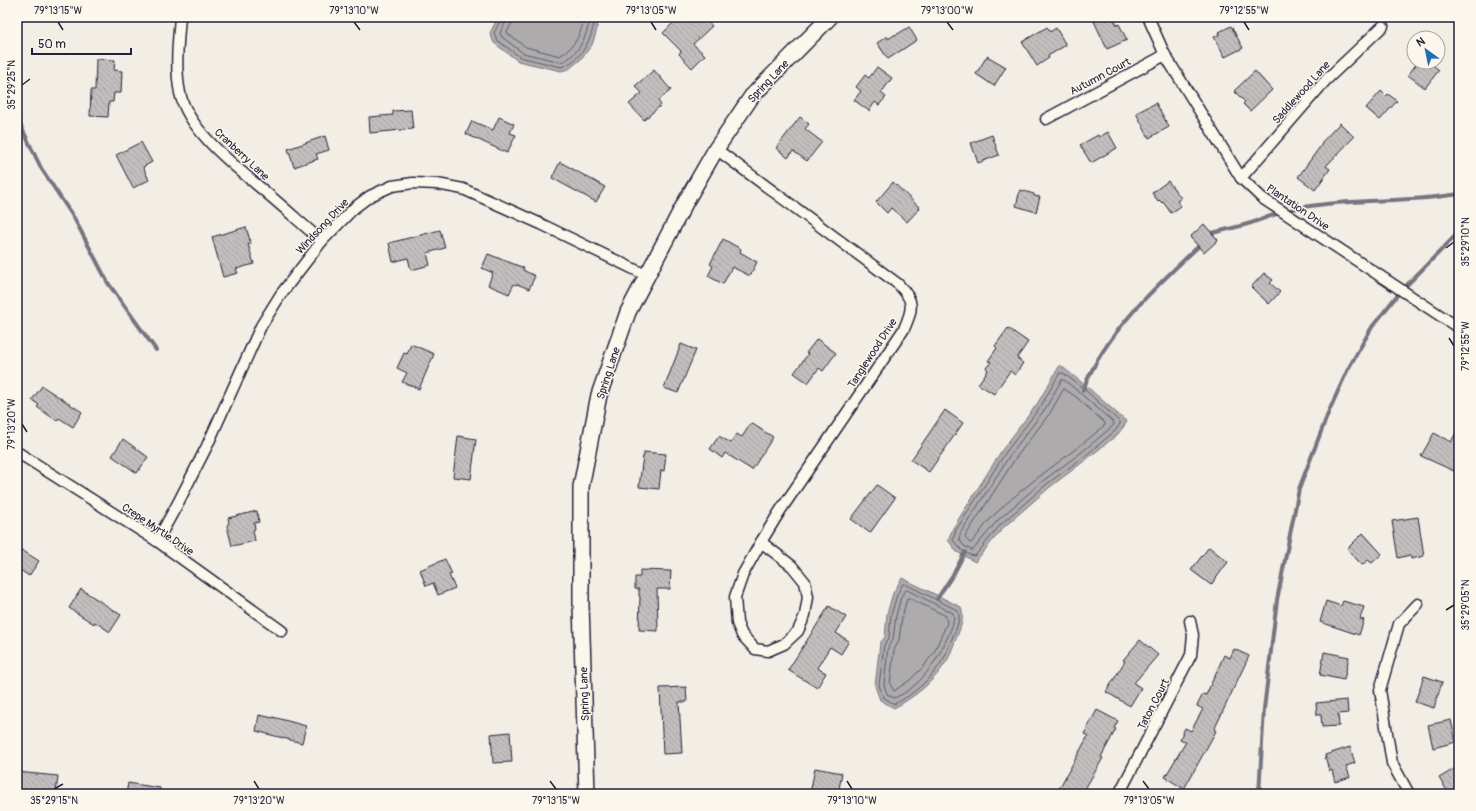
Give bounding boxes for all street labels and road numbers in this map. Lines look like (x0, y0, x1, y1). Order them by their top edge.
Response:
street label: Autumn Court (1068, 55, 1133, 98)
street label: Spring Lane (745, 57, 792, 106)
street label: Saddlewood Lane (1270, 58, 1333, 126)
street label: Cranberry Lane (212, 126, 272, 183)
street label: Plantation Drive (1264, 182, 1332, 234)
street label: Windsong Drive (293, 195, 352, 257)
street label: Tanglewood Drive (845, 315, 900, 391)
street label: Spring Lane (594, 345, 623, 401)
street label: Crepe Myrtle Drive (119, 501, 197, 559)
street label: Spring Lane (577, 666, 592, 721)
street label: Taton Court (1135, 676, 1172, 732)

